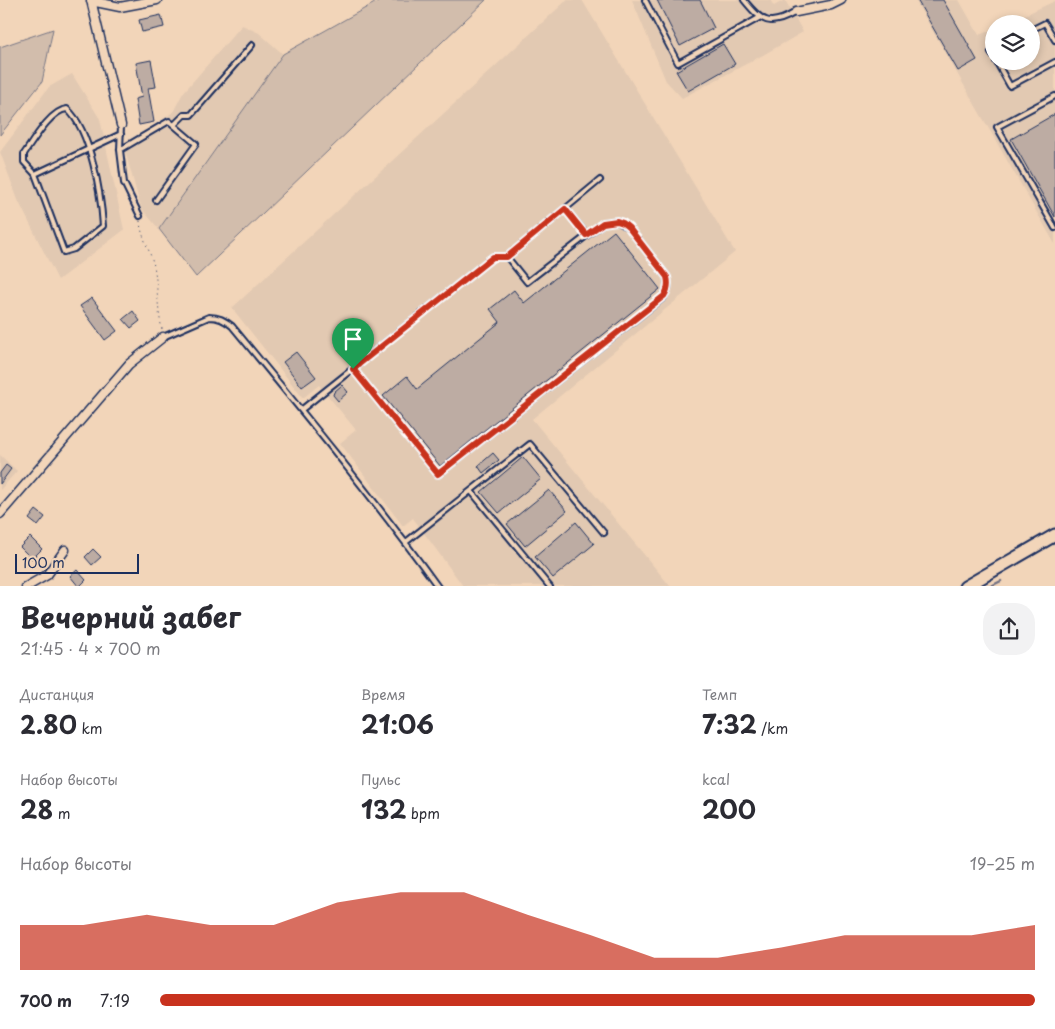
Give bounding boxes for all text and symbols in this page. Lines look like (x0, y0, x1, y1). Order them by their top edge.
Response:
map controls (985, 15, 1040, 70)
button: layers (985, 15, 1040, 70)
pin (332, 318, 374, 369)
icon: arrive (339, 325, 367, 353)
scale bar (15, 552, 139, 575)
text: 100 m (22, 552, 65, 573)
text: Вечерний забег (20, 595, 241, 638)
button: share (983, 603, 1035, 655)
text: 21:45 · 4 × 700 m (20, 636, 161, 660)
text: Дистанция (20, 684, 94, 705)
text: Время (361, 684, 406, 705)
text: Темп (702, 684, 737, 705)
text: 2.80 (20, 705, 77, 743)
text: 21:06 (361, 705, 434, 743)
text: 7:32 (702, 705, 757, 743)
text: km (77, 718, 103, 739)
text: /km (757, 718, 788, 739)
text: Набор высоты (20, 769, 118, 790)
text: Пульс (361, 769, 401, 790)
text: kcal (702, 769, 730, 790)
text: 28 (20, 790, 53, 828)
text: 132 (361, 790, 406, 828)
text: 200 (702, 790, 756, 828)
text: m (53, 803, 71, 824)
text: bpm (406, 803, 440, 824)
text: Набор высоты (20, 851, 132, 875)
text: 19–25 m (970, 851, 1035, 875)
text: 700 m (20, 988, 72, 1012)
text: 7:19 (100, 988, 130, 1012)

